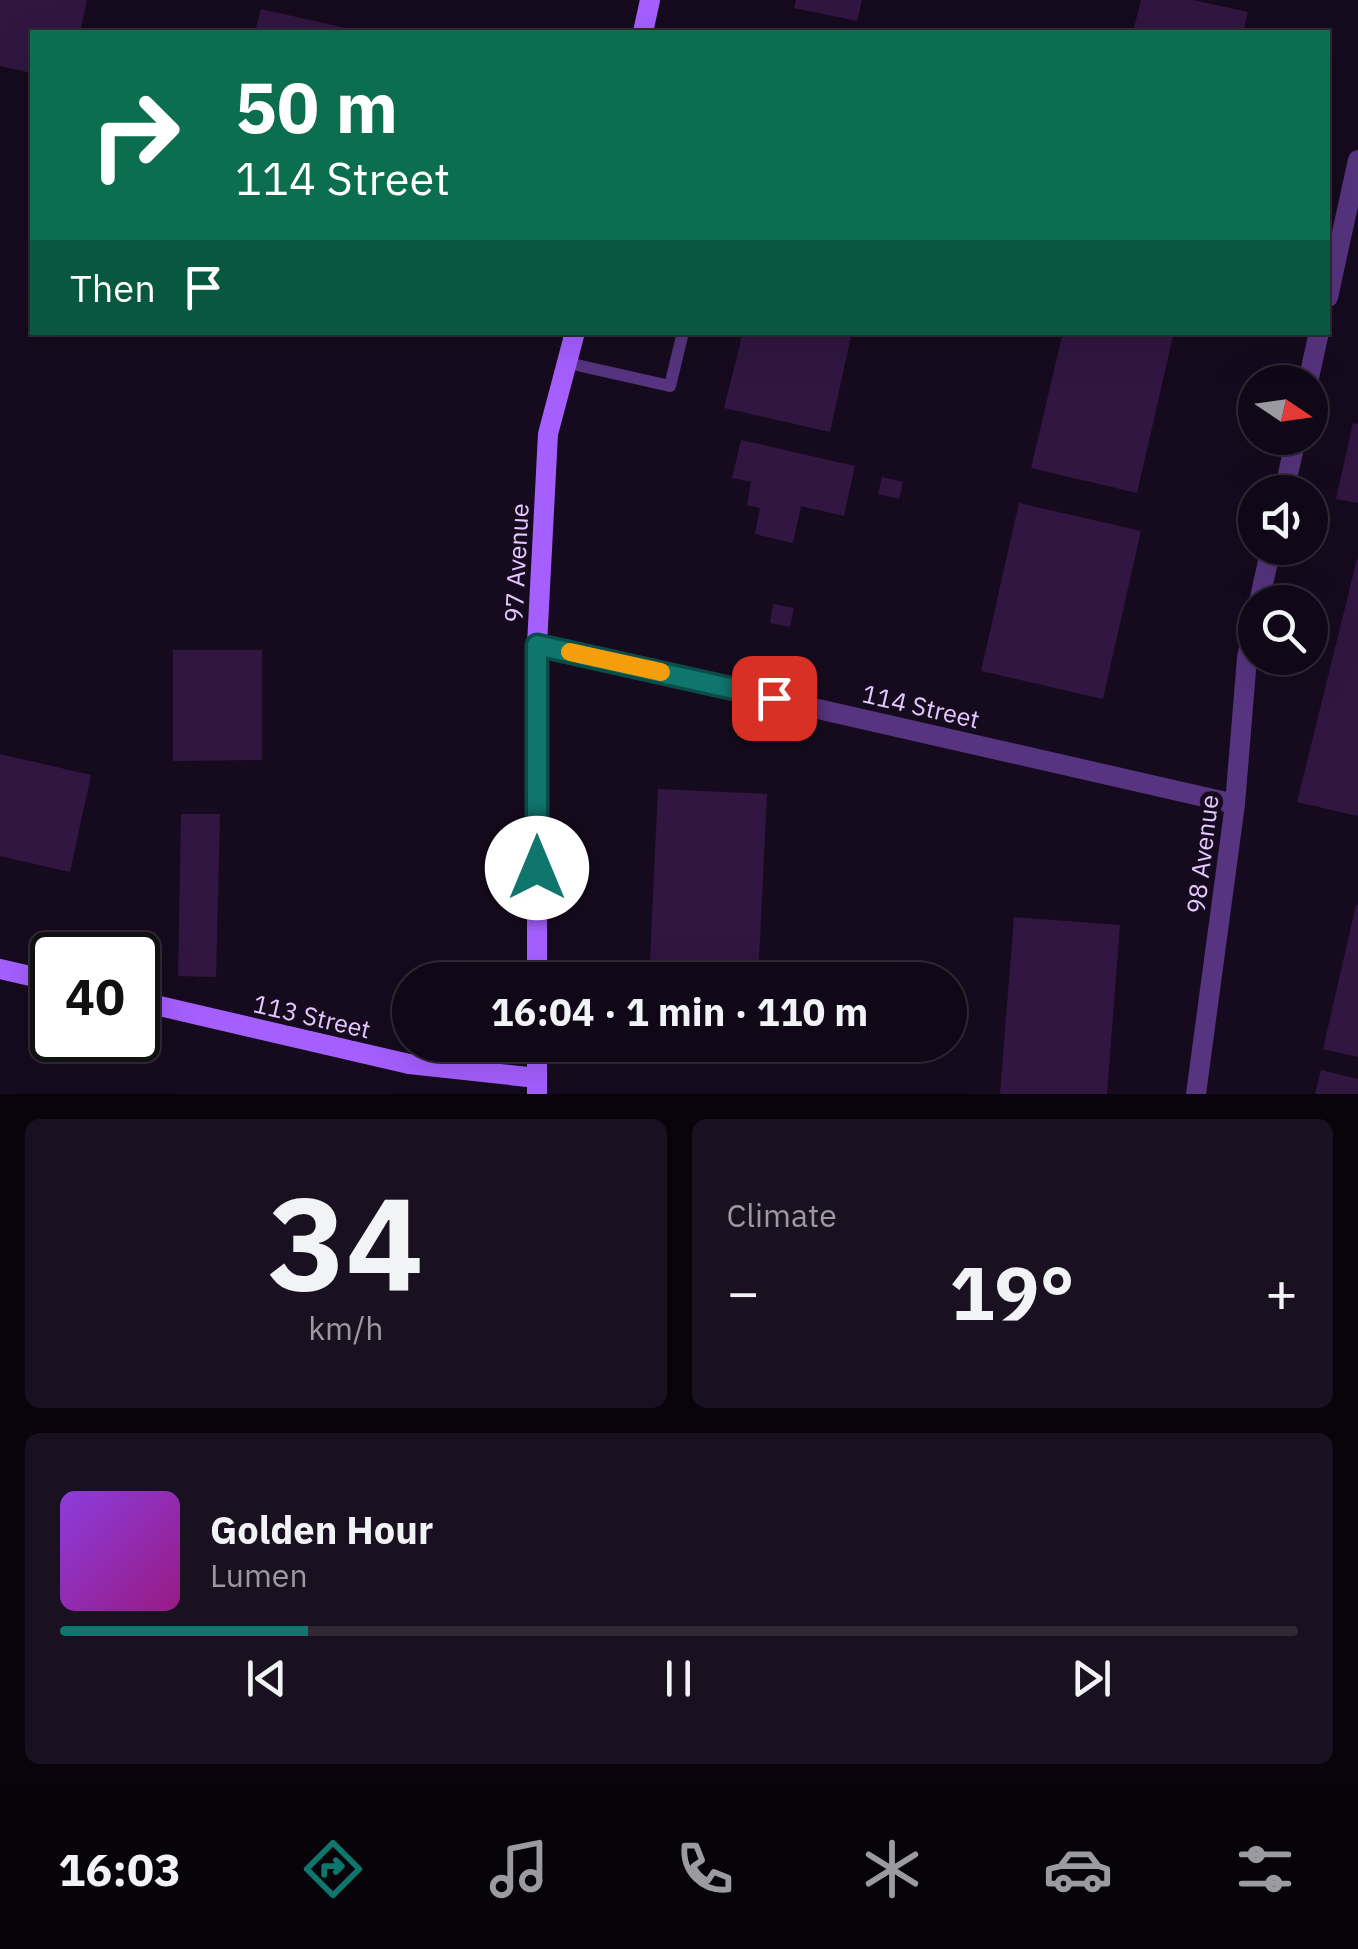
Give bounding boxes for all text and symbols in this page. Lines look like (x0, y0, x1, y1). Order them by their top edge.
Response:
text: 50 m (235, 61, 398, 152)
icon: right (70, 70, 200, 200)
text: 114 Street (235, 149, 450, 207)
icon: arrive (176, 260, 231, 315)
text: Then (70, 263, 156, 312)
north arrow (1238, 365, 1328, 455)
map controls (1238, 365, 1328, 675)
button: sound (1238, 475, 1328, 565)
street label: 97 Avenue (496, 503, 536, 623)
button: search (1238, 585, 1328, 675)
pin (732, 656, 817, 741)
icon: arrive (747, 671, 802, 726)
street label: 114 Street (859, 676, 983, 736)
street label: 98 Avenue (1178, 793, 1226, 915)
position arrow (485, 816, 589, 920)
speed limit sign: 40 (30, 932, 160, 1062)
street label: 113 Street (250, 986, 374, 1046)
text: 16:04 · 1 min · 110 m (491, 987, 868, 1036)
text: 34 (268, 1157, 424, 1326)
text: Climate (727, 1194, 837, 1236)
text: 19° (950, 1243, 1075, 1341)
text: − (727, 1256, 760, 1327)
text: + (1265, 1256, 1298, 1327)
text: km/h (308, 1307, 383, 1349)
text: Golden Hour (210, 1505, 433, 1554)
text: Lumen (210, 1554, 308, 1596)
icon: previous (239, 1651, 294, 1706)
icon: pause (651, 1651, 706, 1706)
icon: next (1064, 1651, 1119, 1706)
icon: directions (298, 1834, 368, 1904)
icon: music (484, 1834, 554, 1904)
icon: phone (670, 1834, 740, 1904)
icon: climate (857, 1834, 927, 1904)
icon: car (1043, 1834, 1113, 1904)
icon: filters (1230, 1834, 1300, 1904)
text: 16:03 (58, 1840, 181, 1898)

